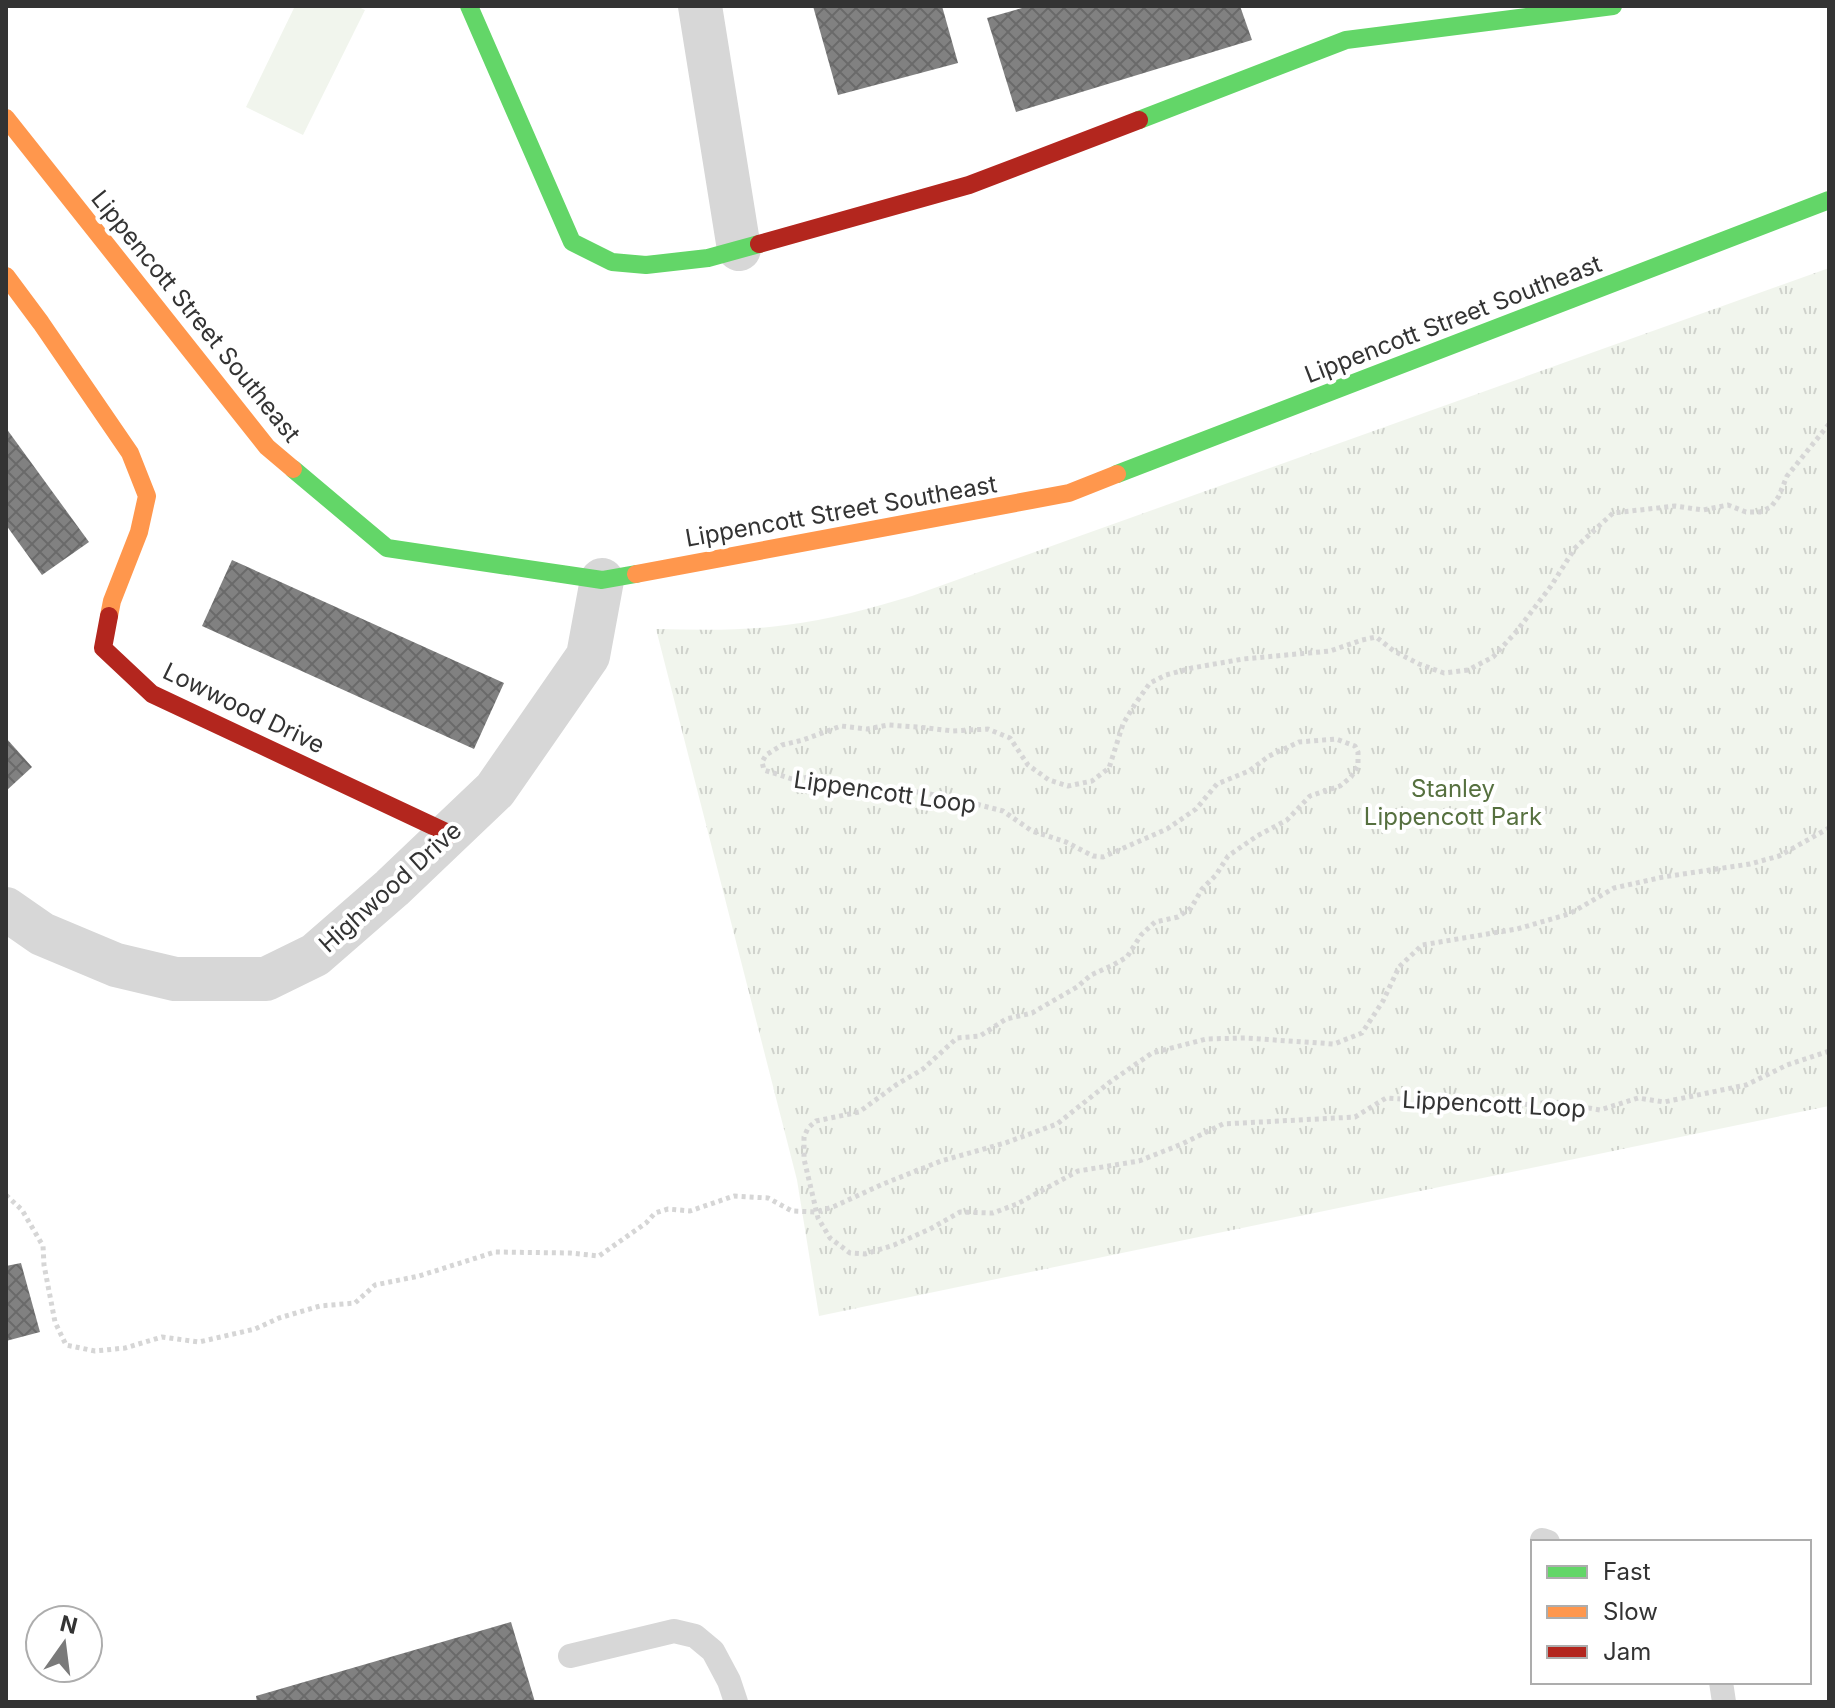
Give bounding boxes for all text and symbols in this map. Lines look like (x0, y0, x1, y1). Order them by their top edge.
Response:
street label: Lippencott Street Southeast (85, 184, 307, 448)
street label: Lippencott Street Southeast (1300, 249, 1606, 389)
street label: Lippencott Street Southeast (683, 469, 999, 553)
street label: Lowwood Drive (158, 656, 330, 760)
street label: Lippencott Loop (792, 765, 978, 819)
park label: Stanley Lippencott Park (1364, 774, 1542, 831)
street label: Highwood Drive (313, 815, 467, 959)
street label: Lippencott Loop (1401, 1085, 1587, 1123)
legend (1531, 1540, 1811, 1684)
text: Fast (1603, 1557, 1651, 1586)
text: Slow (1603, 1597, 1658, 1626)
north arrow (24, 1604, 104, 1684)
text: N (58, 1610, 80, 1639)
text: Jam (1603, 1637, 1651, 1666)

